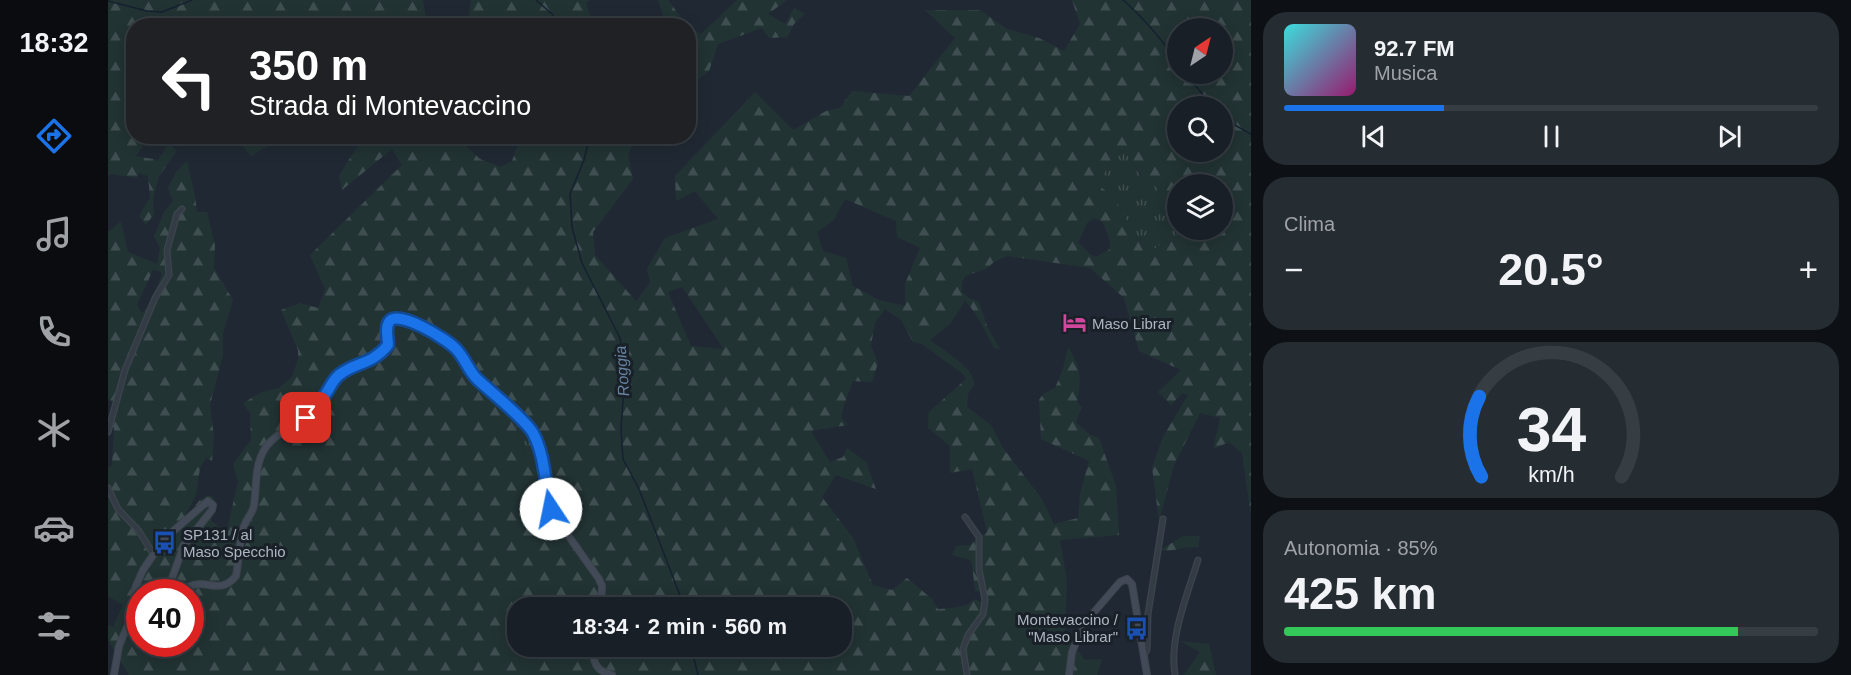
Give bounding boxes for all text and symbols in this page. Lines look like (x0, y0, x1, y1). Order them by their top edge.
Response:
north arrow (1167, 18, 1233, 84)
map controls (1167, 18, 1233, 240)
text: 18:32 (19, 28, 89, 58)
text: 92.7 FM (1374, 36, 1455, 61)
icon: left (150, 42, 228, 120)
text: 350 m (249, 42, 368, 89)
text: Musica (1374, 62, 1437, 84)
text: Strada di Montevaccino (249, 91, 531, 121)
button: search (1167, 96, 1233, 162)
icon: directions (33, 115, 75, 157)
icon: previous (1357, 120, 1390, 153)
icon: pause (1535, 120, 1568, 153)
icon: next (1713, 120, 1746, 153)
button: layers (1167, 174, 1233, 240)
icon: music (33, 213, 75, 255)
text: Clima (1284, 213, 1335, 235)
text: 20.5° (1498, 244, 1604, 295)
text: − (1284, 251, 1303, 288)
text: + (1799, 251, 1818, 288)
hotel icon: Maso Librar (1061, 310, 1087, 336)
icon: phone (33, 311, 75, 353)
place label: Maso Librar (1092, 315, 1171, 332)
water label: Roggia (612, 345, 632, 397)
pin (280, 392, 331, 443)
text: 34 (1516, 395, 1586, 464)
icon: arrive (289, 401, 322, 434)
icon: climate (33, 409, 75, 451)
text: km/h (1528, 463, 1574, 487)
position arrow (519, 477, 583, 541)
icon: car (33, 507, 75, 549)
place label: SP131 / al Maso Specchio (183, 526, 286, 560)
bus stop icon: SP131 / al Maso Specchio (152, 530, 178, 556)
text: Autonomia · 85% (1284, 537, 1437, 559)
text: 425 km (1284, 568, 1437, 619)
speed limit sign: 40 (126, 579, 204, 657)
icon: filters (33, 605, 75, 647)
place label: Montevaccino / "Maso Librar" (1017, 611, 1119, 645)
text: 18:34 · 2 min · 560 m (572, 614, 787, 639)
bus stop icon: Montevaccino / "Maso Librar" (1123, 615, 1149, 641)

